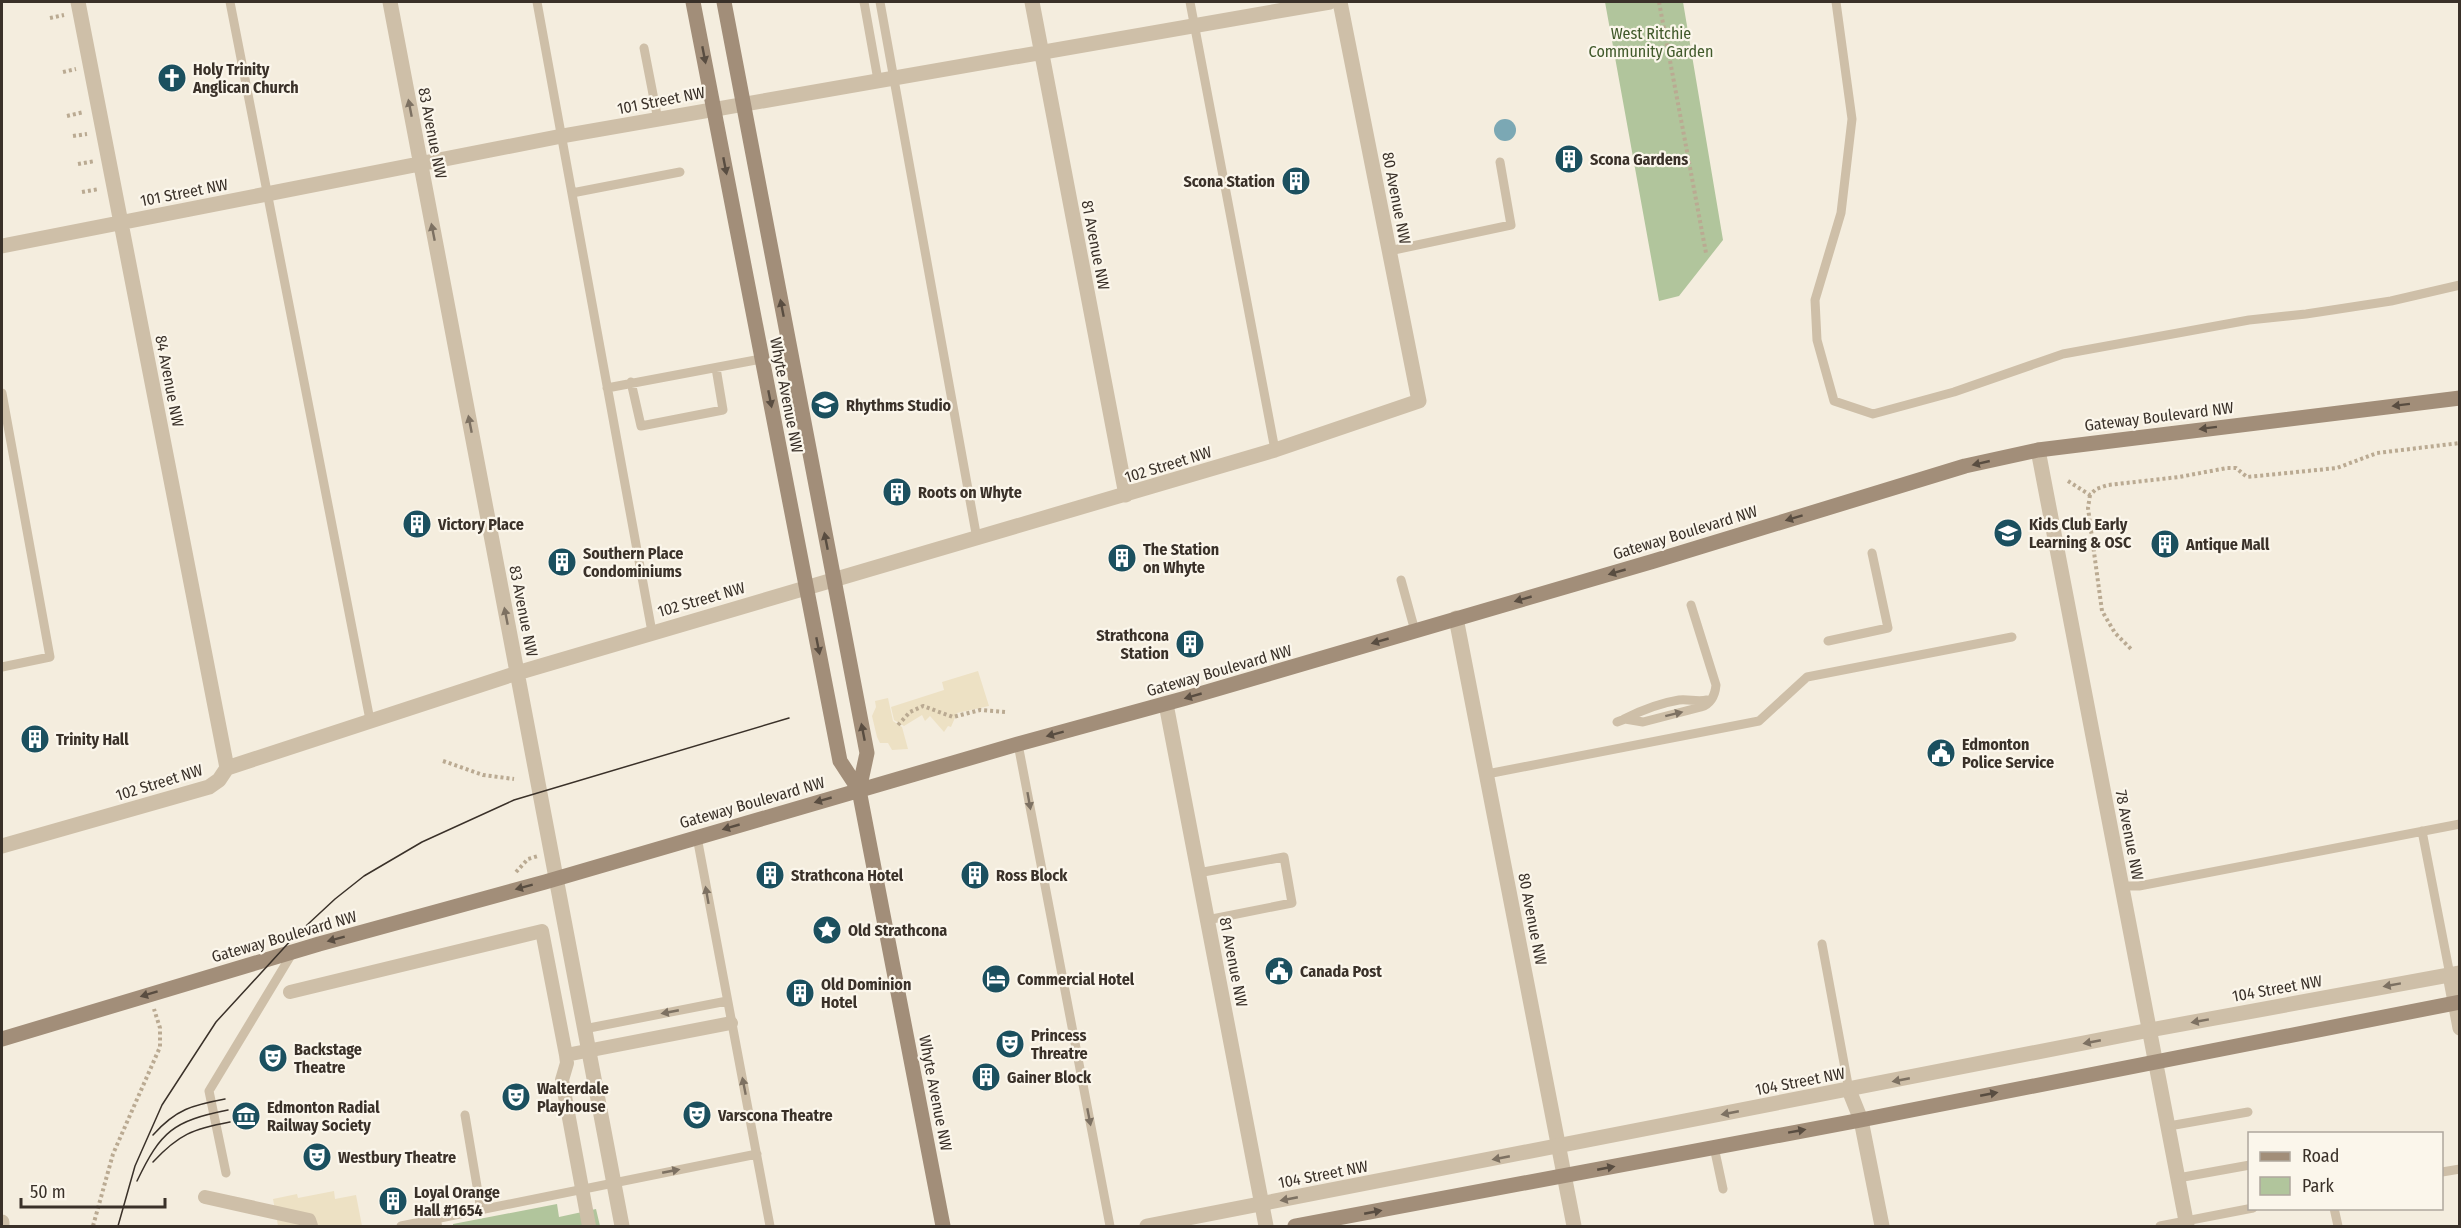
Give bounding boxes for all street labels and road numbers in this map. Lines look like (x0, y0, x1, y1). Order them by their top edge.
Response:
street label: 101 Street NW (616, 83, 707, 118)
street label: 83 Avenue NW (414, 86, 451, 180)
street label: 80 Avenue NW (1378, 150, 1415, 246)
street label: 101 Street NW (139, 175, 230, 210)
street label: 81 Avenue NW (1077, 199, 1114, 292)
street label: 84 Avenue NW (151, 334, 188, 429)
street label: Whyte Avenue NW (766, 336, 807, 455)
street label: Gateway Boulevard NW (2083, 398, 2235, 435)
street label: 102 Street NW (1122, 442, 1214, 487)
street label: Gateway Boulevard NW (1611, 501, 1760, 564)
street label: 83 Avenue NW (505, 564, 542, 658)
street label: 102 Street NW (655, 578, 747, 621)
street label: Gateway Boulevard NW (1144, 641, 1294, 700)
street label: 102 Street NW (113, 760, 205, 805)
street label: Gateway Boulevard NW (677, 773, 827, 832)
street label: 78 Avenue NW (2111, 788, 2148, 882)
street label: 80 Avenue NW (1514, 871, 1551, 967)
street label: Gateway Boulevard NW (209, 907, 359, 966)
street label: 81 Avenue NW (1215, 916, 1252, 1009)
street label: 104 Street NW (2231, 971, 2323, 1006)
street label: Whyte Avenue NW (915, 1034, 956, 1153)
street label: 104 Street NW (1754, 1063, 1847, 1099)
street label: 104 Street NW (1277, 1156, 1370, 1192)

